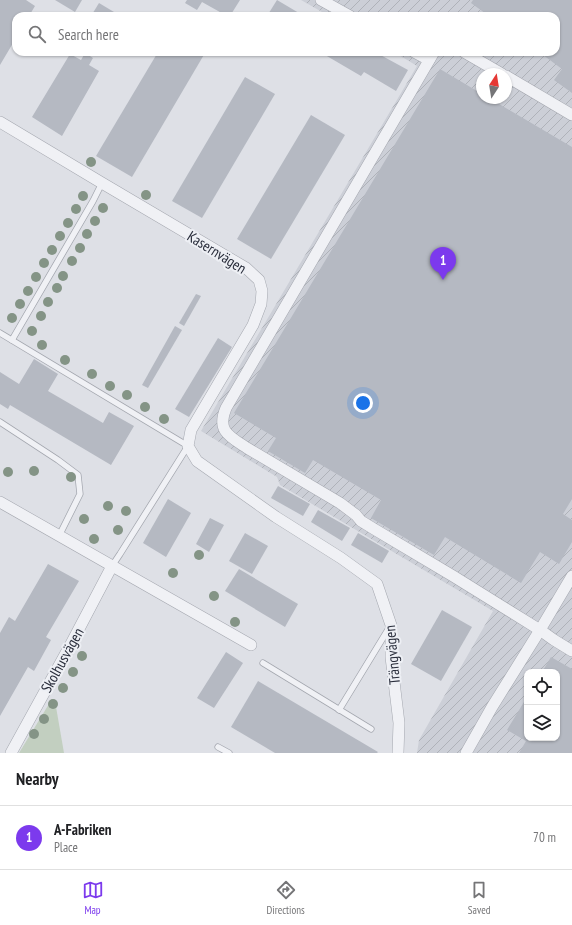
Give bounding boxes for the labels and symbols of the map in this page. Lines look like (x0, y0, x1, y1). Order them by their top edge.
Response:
north arrow (476, 68, 512, 104)
street label: Kasernvägen (184, 226, 250, 278)
pin: 1 (430, 247, 456, 280)
your location (353, 393, 373, 413)
street label: Skolhusvägen (36, 624, 88, 696)
street label: Trängvägen (380, 624, 404, 686)

